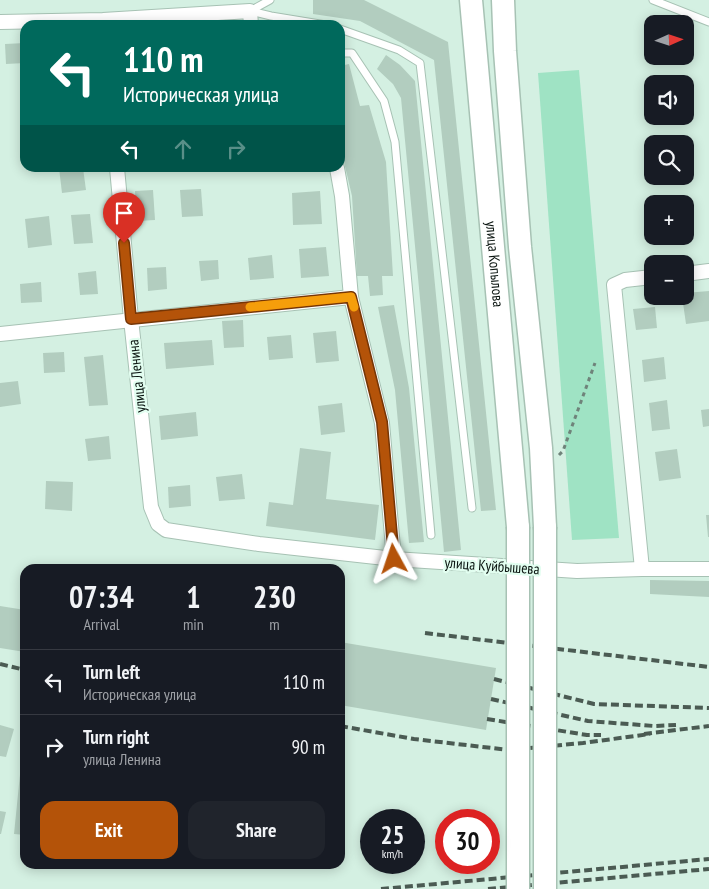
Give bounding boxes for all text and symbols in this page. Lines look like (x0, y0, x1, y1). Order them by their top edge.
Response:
north arrow (644, 15, 694, 65)
map controls (644, 15, 694, 305)
text: 110 m (123, 36, 204, 82)
icon: left (40, 40, 105, 105)
button: sound (644, 75, 694, 125)
text: Историческая улица (123, 80, 279, 108)
icon: left (116, 135, 144, 163)
icon: ahead (169, 135, 197, 163)
icon: right (222, 135, 250, 163)
button: search (644, 135, 694, 185)
pin (103, 192, 145, 243)
button: + (644, 195, 694, 245)
icon: arrive (110, 199, 138, 227)
street label: улица Копылова (482, 220, 508, 308)
button: − (644, 255, 694, 305)
street label: улица Ленина (123, 339, 150, 413)
position arrow (367, 532, 419, 584)
street label: улица Куйбышева (444, 553, 540, 578)
text: 07:34 (69, 577, 134, 616)
text: 1 (186, 577, 201, 616)
text: 230 (253, 577, 296, 616)
text: Arrival (83, 614, 120, 634)
text: min (183, 614, 204, 634)
text: m (269, 614, 280, 634)
text: Turn left (83, 660, 140, 684)
icon: left (40, 668, 68, 696)
text: 110 m (283, 670, 325, 694)
text: Историческая улица (83, 684, 197, 704)
text: Turn right (83, 725, 149, 749)
icon: right (40, 733, 68, 761)
text: 90 m (292, 735, 325, 759)
text: улица Ленина (83, 749, 161, 769)
button: Exit (40, 801, 178, 859)
button: Share (188, 801, 325, 859)
speed limit sign: 30 (435, 809, 500, 874)
text: 25 (381, 819, 404, 851)
text: km/h (382, 846, 403, 861)

